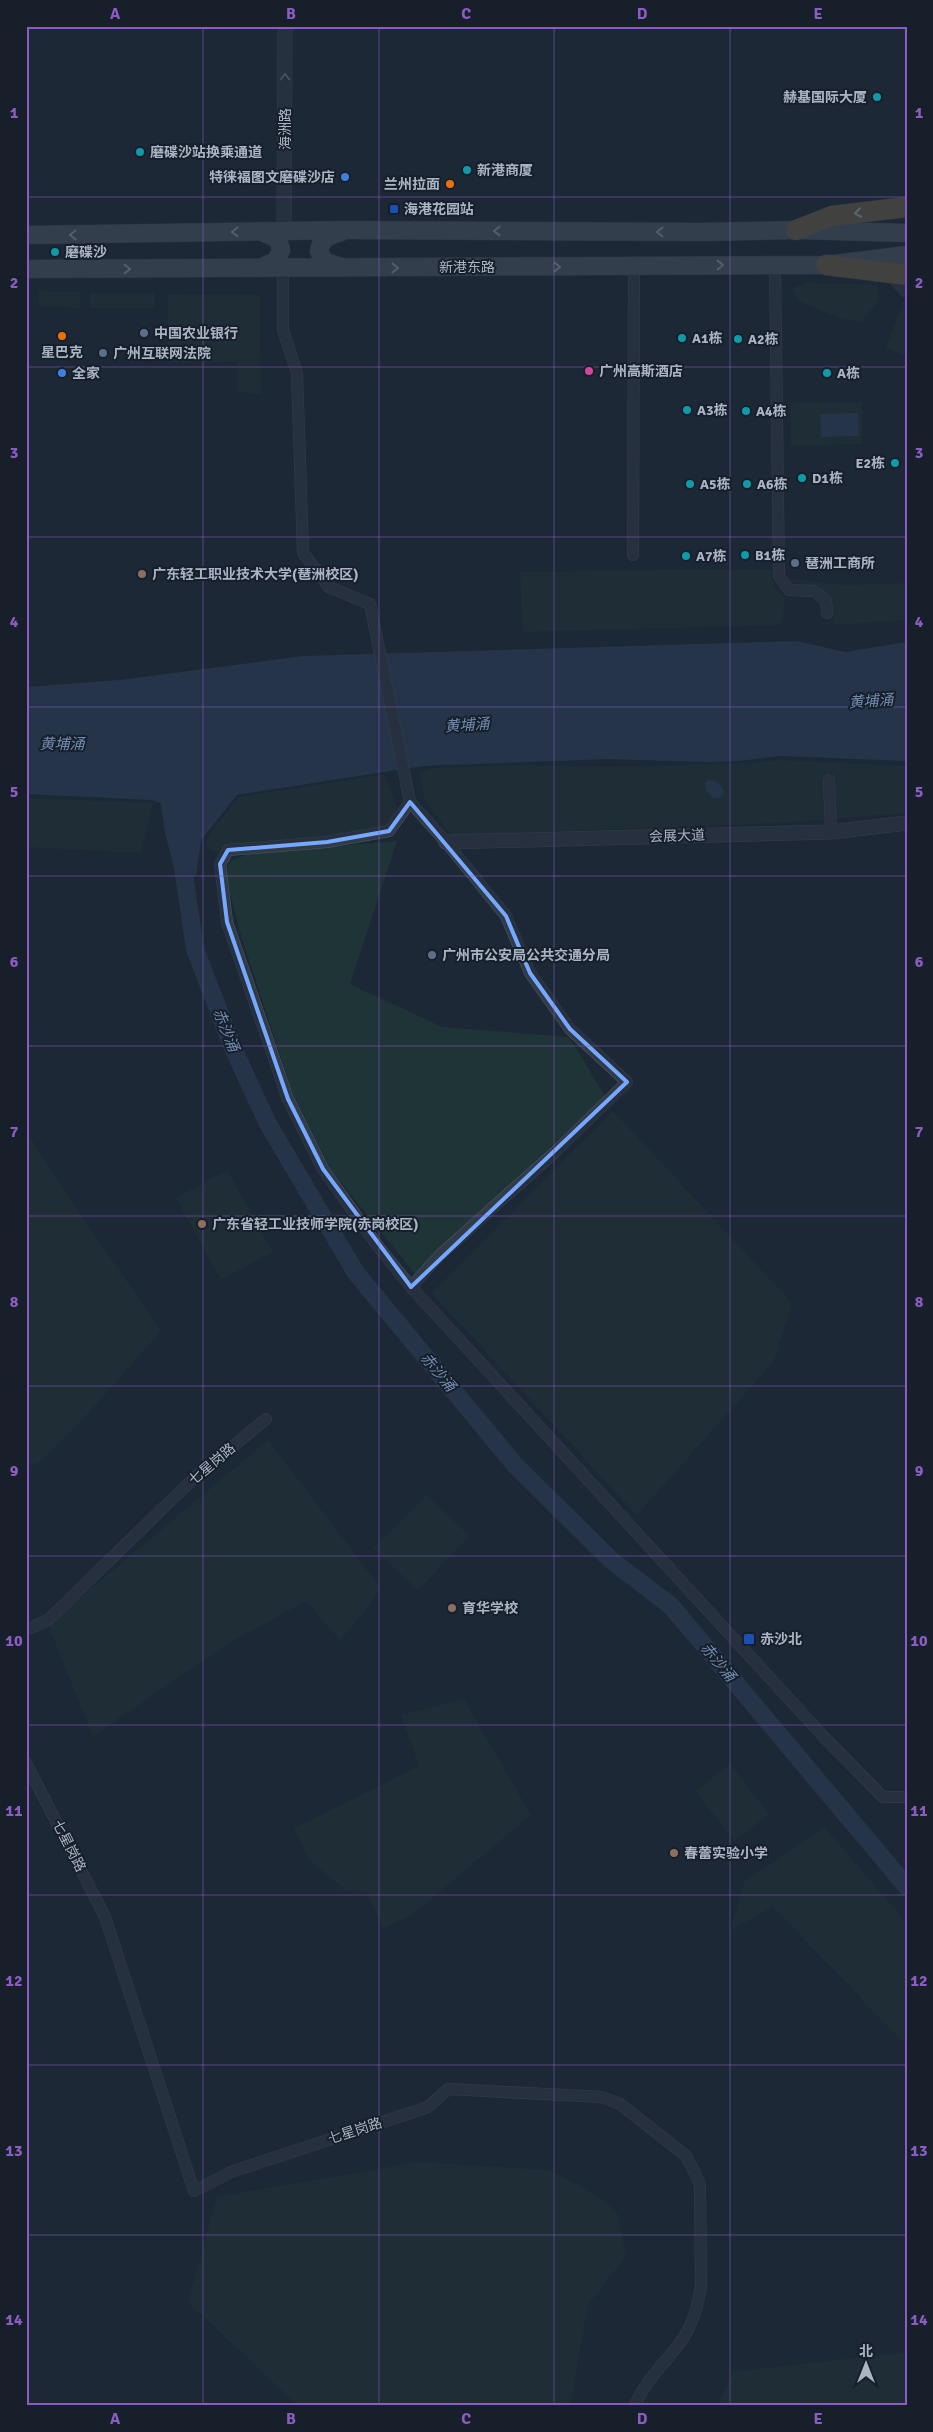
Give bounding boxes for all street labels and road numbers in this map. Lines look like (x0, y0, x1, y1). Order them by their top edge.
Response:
street label: 海洲路 (277, 108, 294, 150)
street label: 新港东路 (439, 259, 495, 276)
street label: 会展大道 (649, 827, 705, 845)
street label: 七星岗路 (185, 1439, 239, 1489)
street label: 七星岗路 (49, 1817, 89, 1875)
street label: 七星岗路 (326, 2114, 384, 2148)

